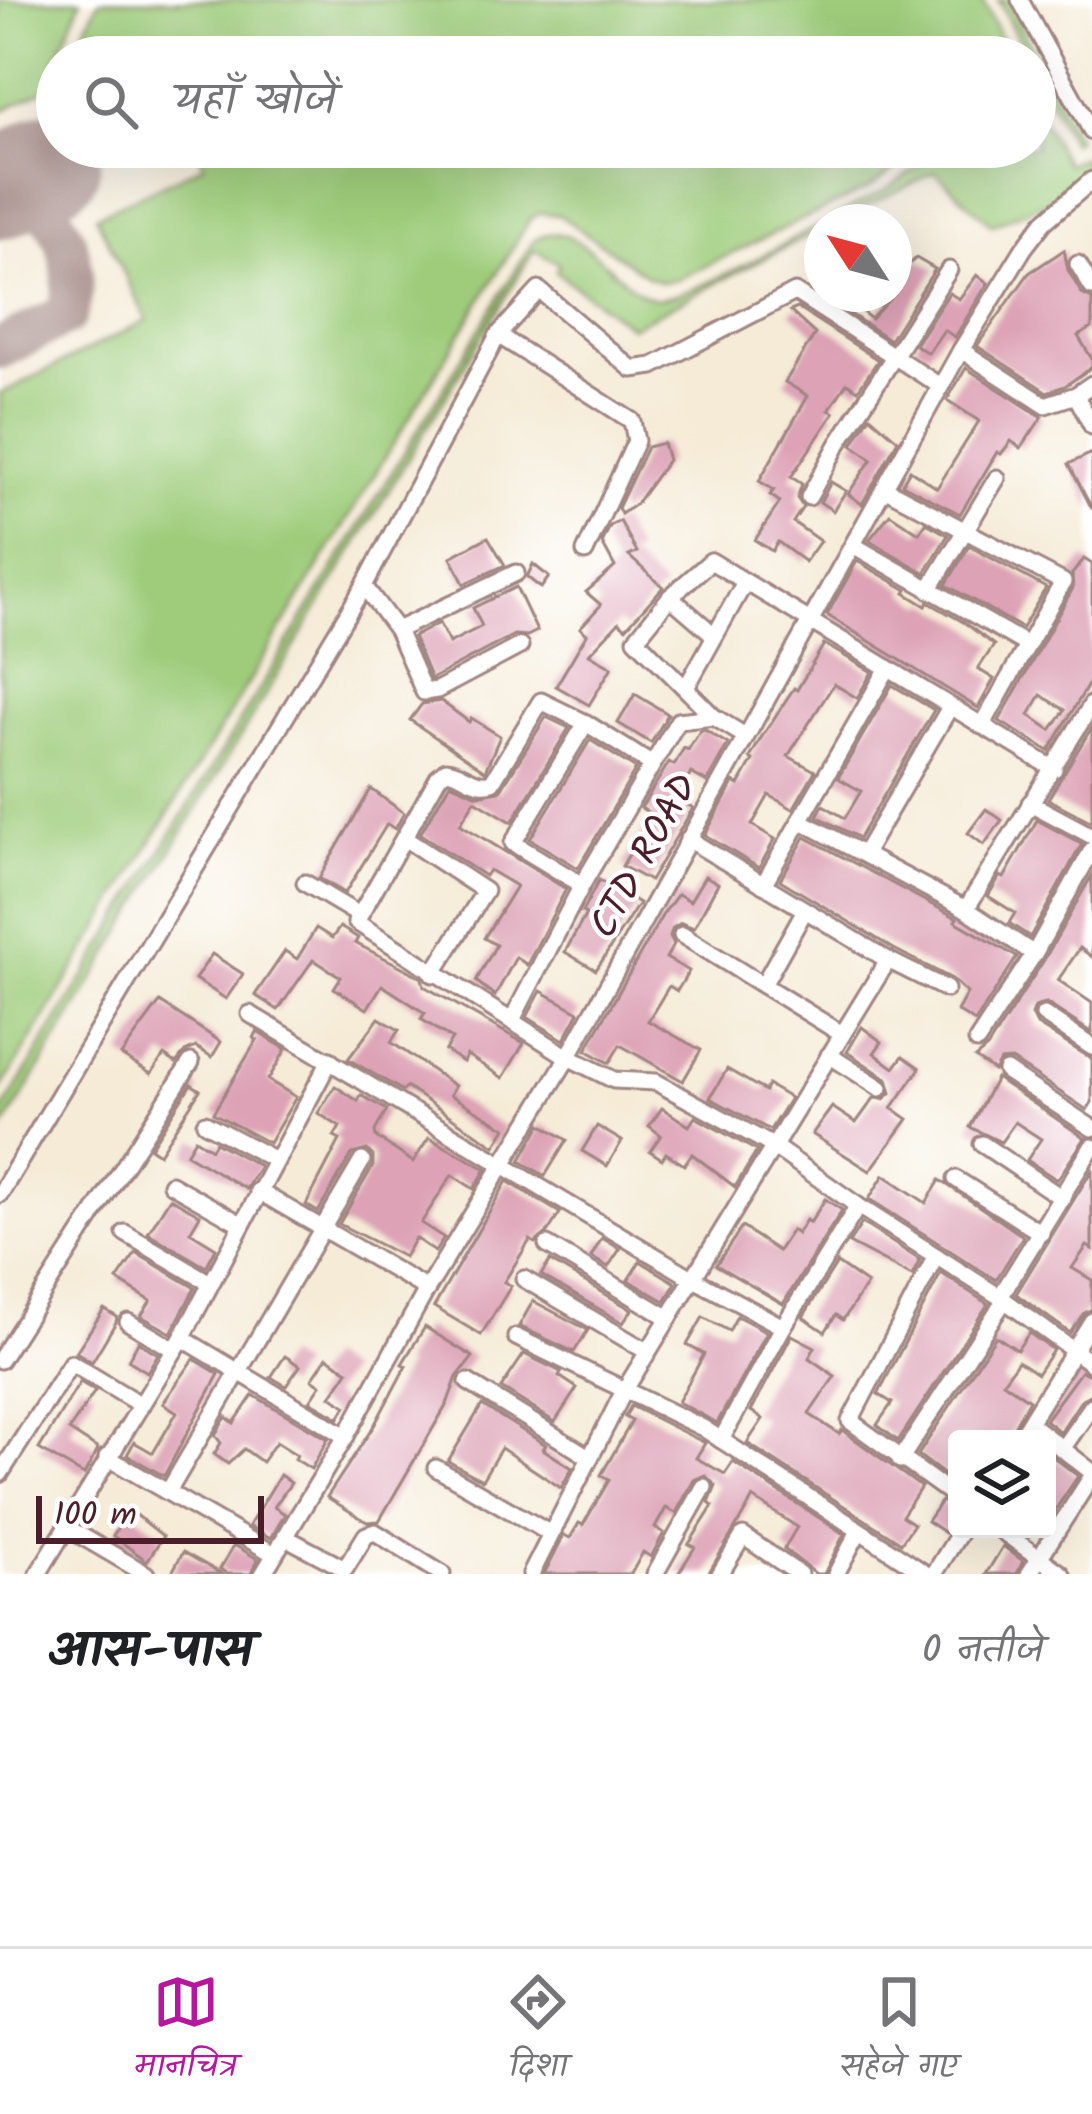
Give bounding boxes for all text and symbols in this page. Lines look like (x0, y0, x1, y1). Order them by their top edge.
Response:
search box (36, 36, 1056, 168)
text: यहाँ खोजें (174, 66, 336, 138)
icon: search (78, 69, 144, 135)
north arrow (804, 204, 912, 312)
street label: CTD ROAD (575, 763, 716, 951)
map controls (948, 1430, 1056, 1538)
button: layers (948, 1430, 1056, 1538)
scale bar (36, 1490, 264, 1543)
text: 100 m (54, 1490, 137, 1543)
text: आस-पास (48, 1612, 253, 1693)
text: 0 नतीजे (922, 1621, 1044, 1683)
tab: मानचित्र (134, 1969, 237, 2094)
tab: दिशा (505, 1969, 571, 2094)
tab: सहेजे गए (840, 1969, 958, 2094)

